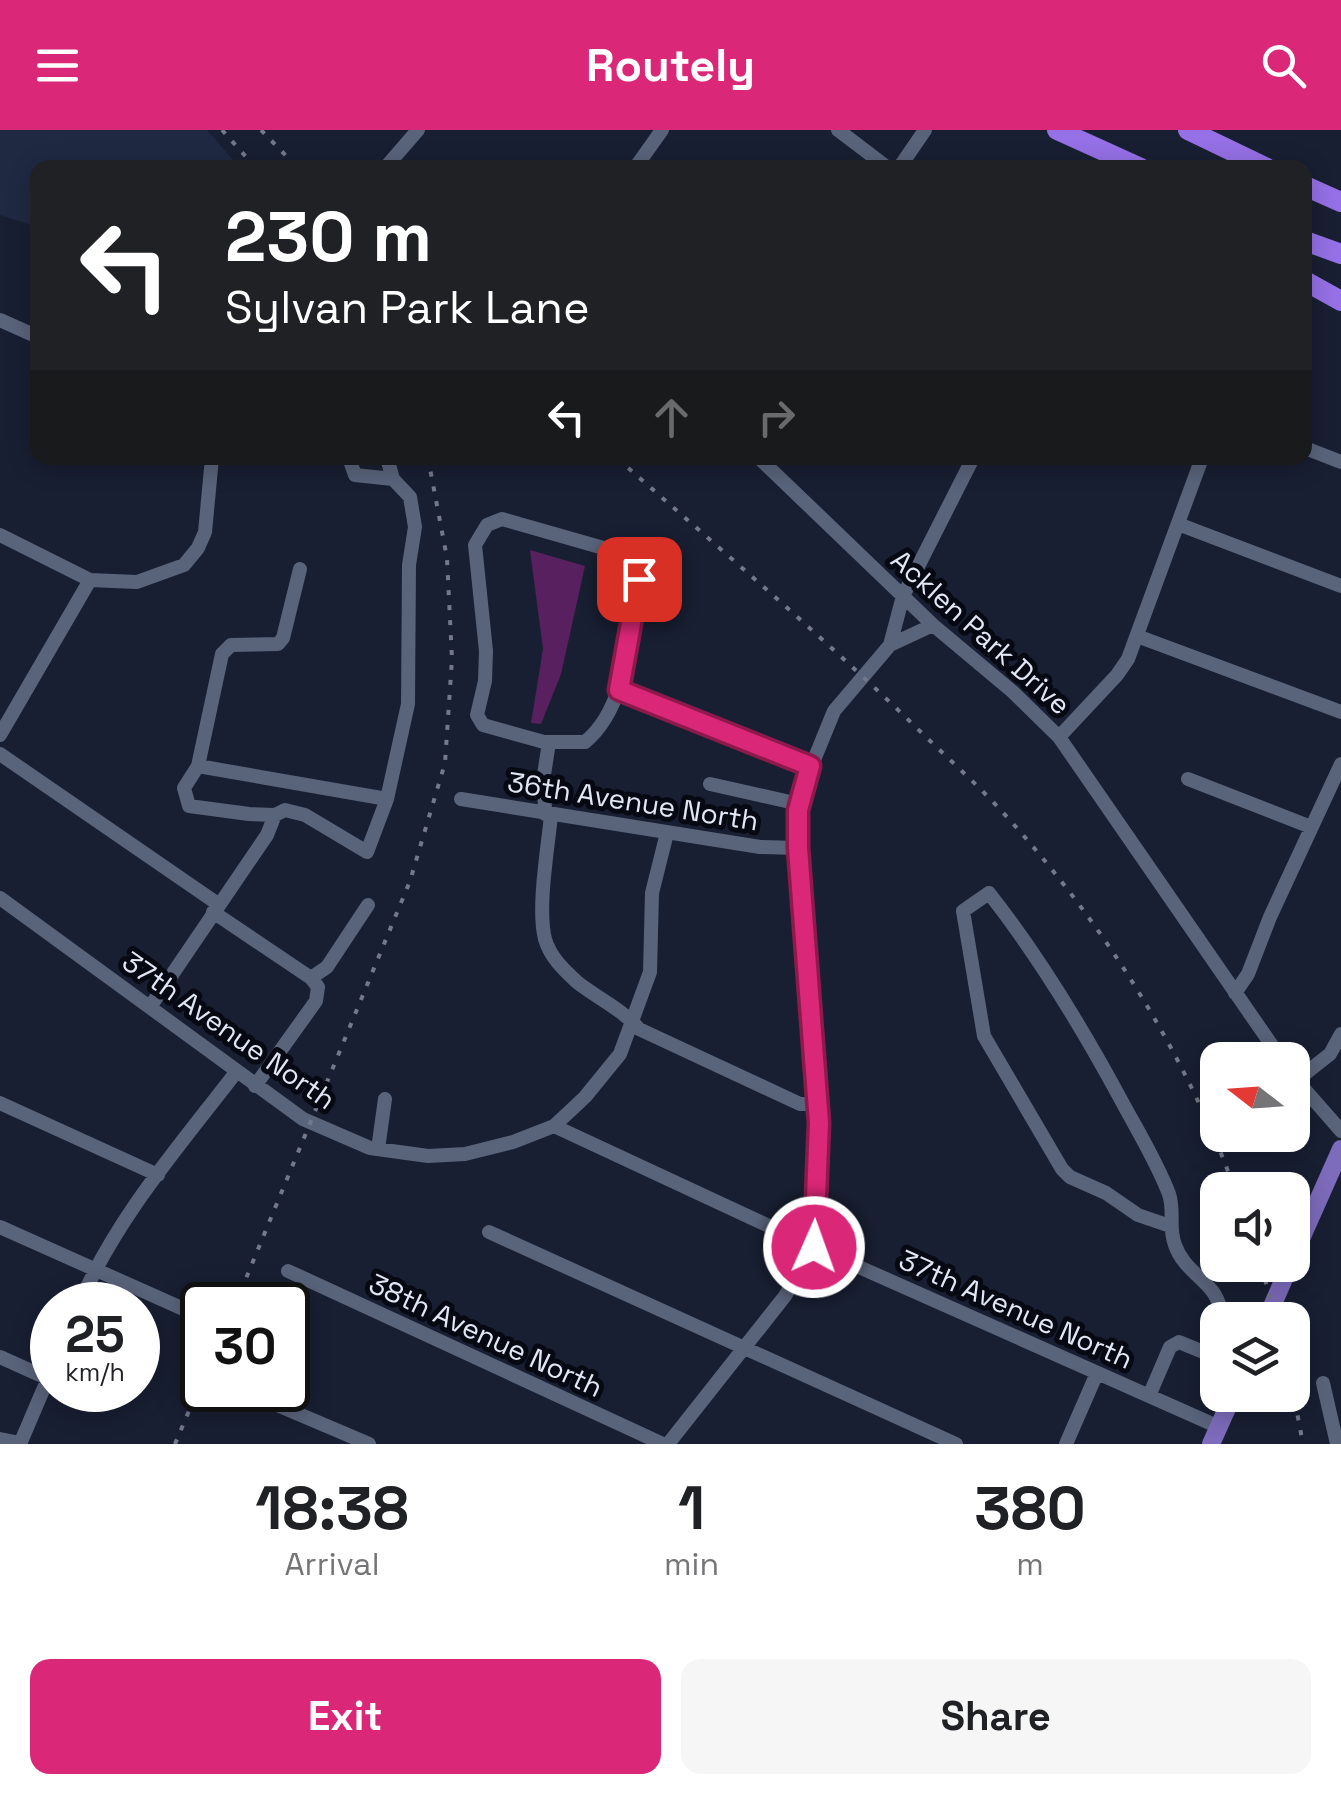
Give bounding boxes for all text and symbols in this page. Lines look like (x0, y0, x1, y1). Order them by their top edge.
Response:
text: Routely (586, 37, 755, 94)
icon: menu (30, 38, 85, 93)
icon: search (1256, 38, 1311, 93)
text: 230 m (225, 192, 432, 281)
icon: left (60, 200, 190, 330)
text: Sylvan Park Lane (225, 279, 590, 336)
icon: left (539, 390, 594, 445)
icon: ahead (644, 390, 699, 445)
icon: right (749, 390, 804, 445)
pin (597, 537, 682, 622)
street label: Acklen Park Drive (884, 542, 1078, 722)
icon: arrive (612, 552, 667, 607)
street label: 36th Avenue North (505, 763, 761, 839)
street label: 37th Avenue North (115, 943, 343, 1117)
north arrow (1200, 1042, 1310, 1152)
map controls (1200, 1042, 1310, 1412)
button: sound (1200, 1172, 1310, 1282)
position arrow (762, 1195, 866, 1299)
street label: 37th Avenue North (894, 1241, 1138, 1377)
street label: 38th Avenue North (363, 1265, 609, 1405)
speed limit sign: 30 (180, 1282, 310, 1412)
button: layers (1200, 1302, 1310, 1412)
text: 25 (65, 1303, 125, 1367)
text: km/h (65, 1356, 125, 1388)
text: 18:38 (255, 1470, 409, 1547)
text: 1 (678, 1470, 705, 1547)
text: 380 (974, 1470, 1086, 1547)
text: Arrival (284, 1544, 380, 1584)
text: min (664, 1544, 719, 1584)
text: m (1016, 1544, 1044, 1584)
button: Exit (30, 1659, 661, 1774)
button: Share (681, 1659, 1311, 1774)

